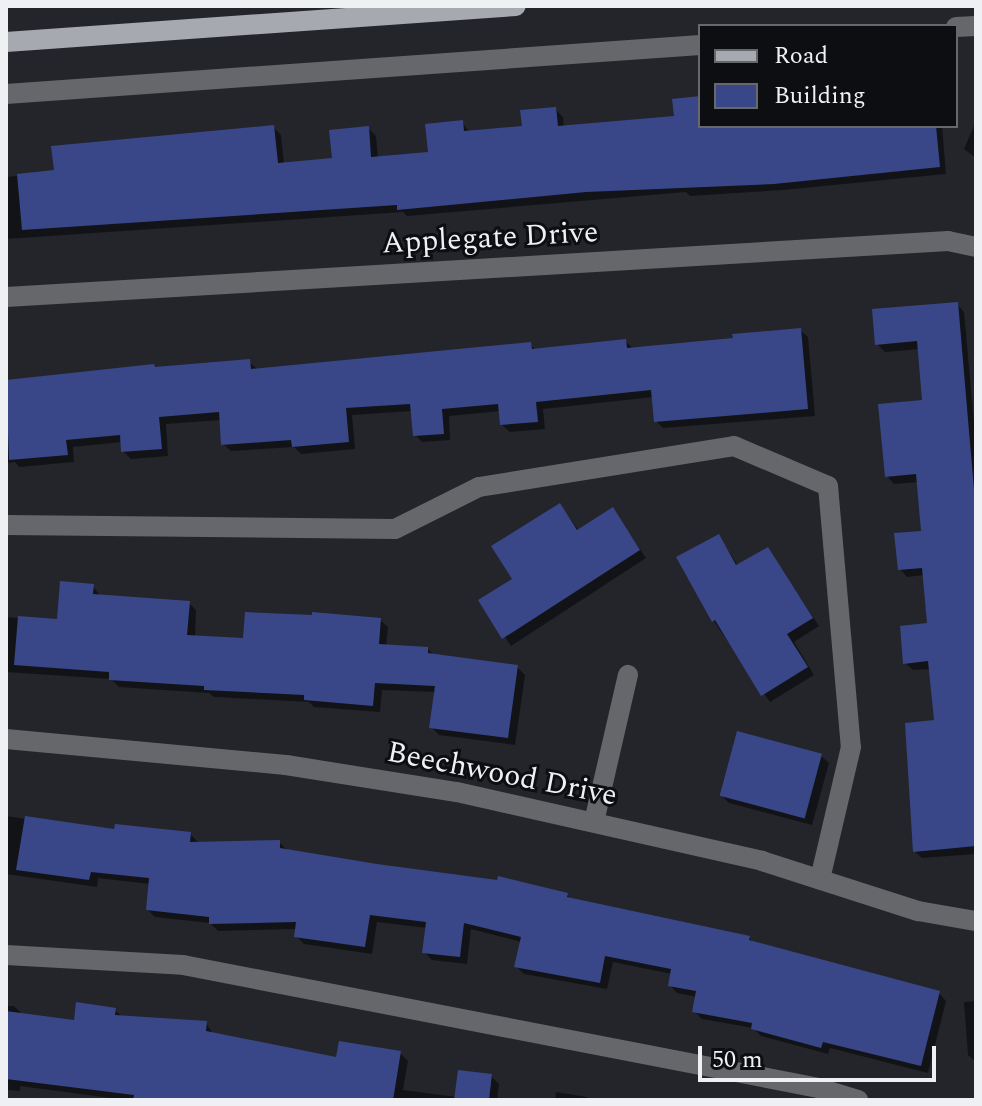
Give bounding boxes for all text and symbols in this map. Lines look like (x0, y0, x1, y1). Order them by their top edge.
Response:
legend (698, 24, 958, 128)
text: Road (774, 38, 828, 74)
text: Building (774, 78, 866, 114)
street label: Applegate Drive (381, 214, 599, 262)
street label: Beechwood Drive (384, 734, 620, 814)
scale bar (702, 1030, 940, 1080)
text: 50 m (712, 1042, 763, 1078)

